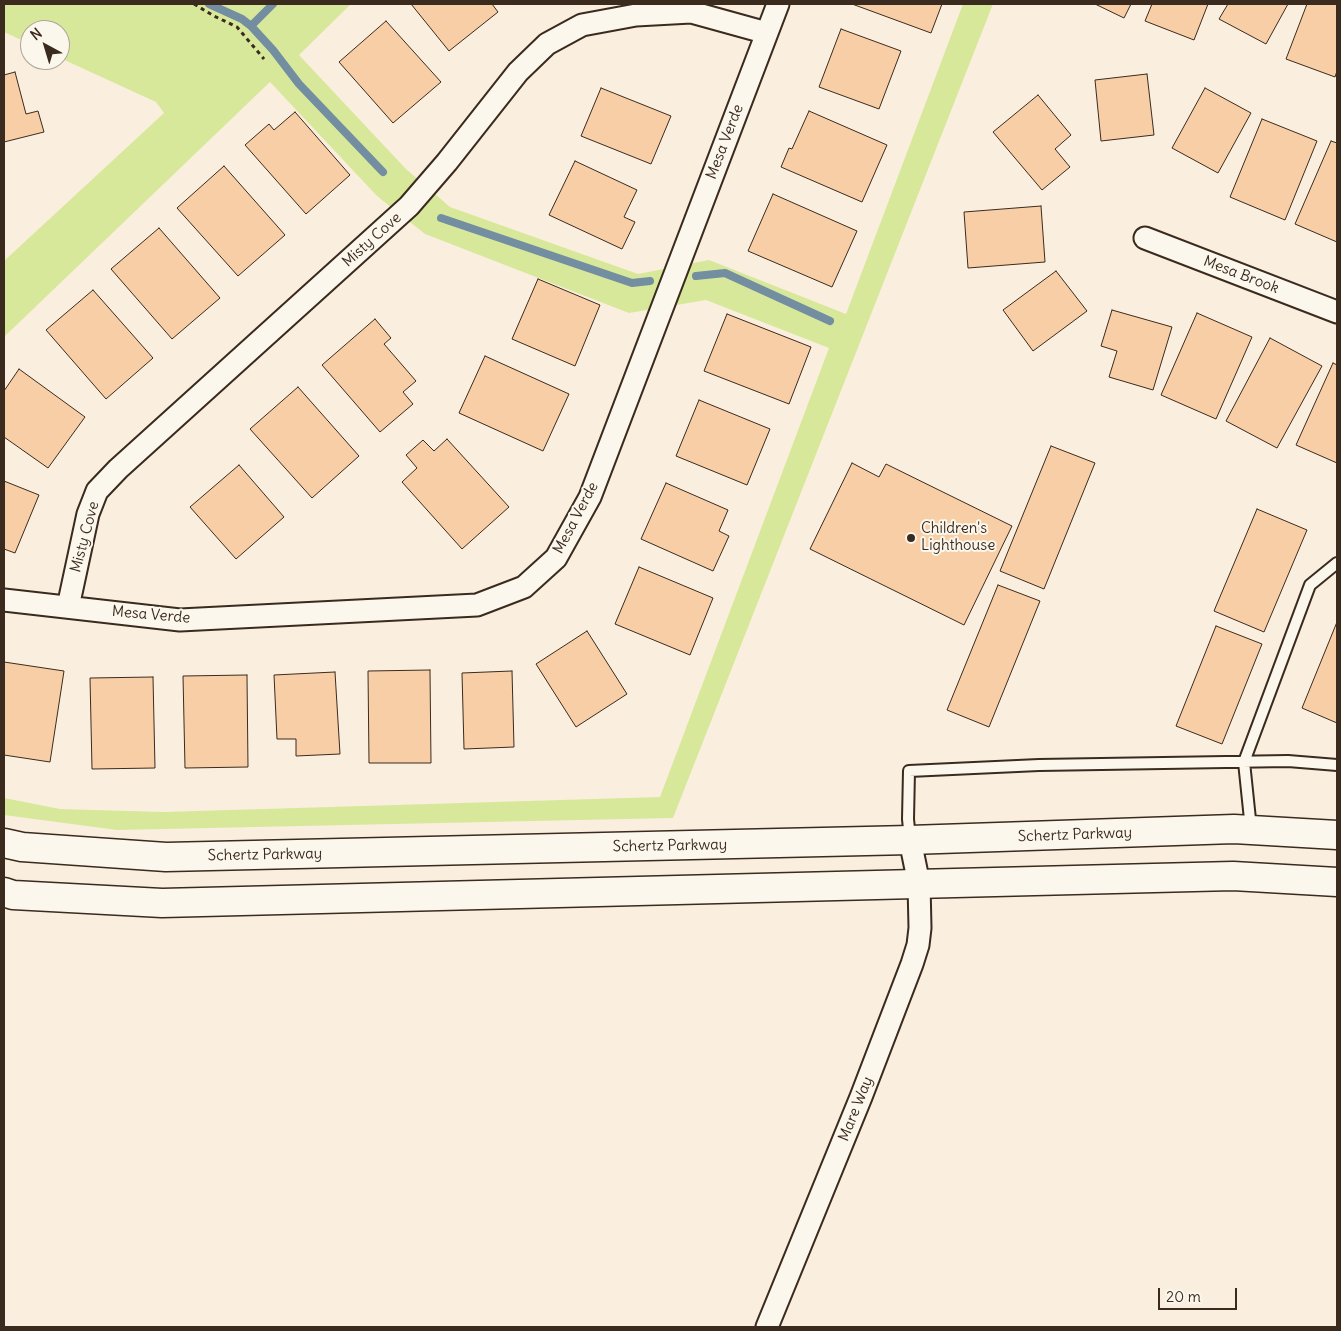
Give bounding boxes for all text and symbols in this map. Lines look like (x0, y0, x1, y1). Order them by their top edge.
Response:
north arrow (20, 20, 70, 70)
text: N (27, 24, 46, 44)
street label: Mesa Verde (702, 102, 748, 182)
street label: Misty Cove (339, 209, 405, 271)
street label: Mesa Brook (1201, 252, 1281, 298)
street label: Mesa Verde (550, 479, 602, 557)
street label: Misty Cove (67, 499, 103, 575)
place label: Children's Lighthouse (921, 520, 995, 555)
marker: Children's Lighthouse (905, 532, 917, 544)
street label: Mesa Verde (111, 603, 191, 627)
street label: Schertz Parkway (1018, 824, 1132, 846)
street label: Schertz Parkway (613, 836, 727, 856)
street label: Schertz Parkway (208, 845, 322, 865)
street label: Mare Way (835, 1074, 877, 1144)
scale bar (1161, 1278, 1240, 1310)
text: 20 m (1166, 1287, 1201, 1306)

